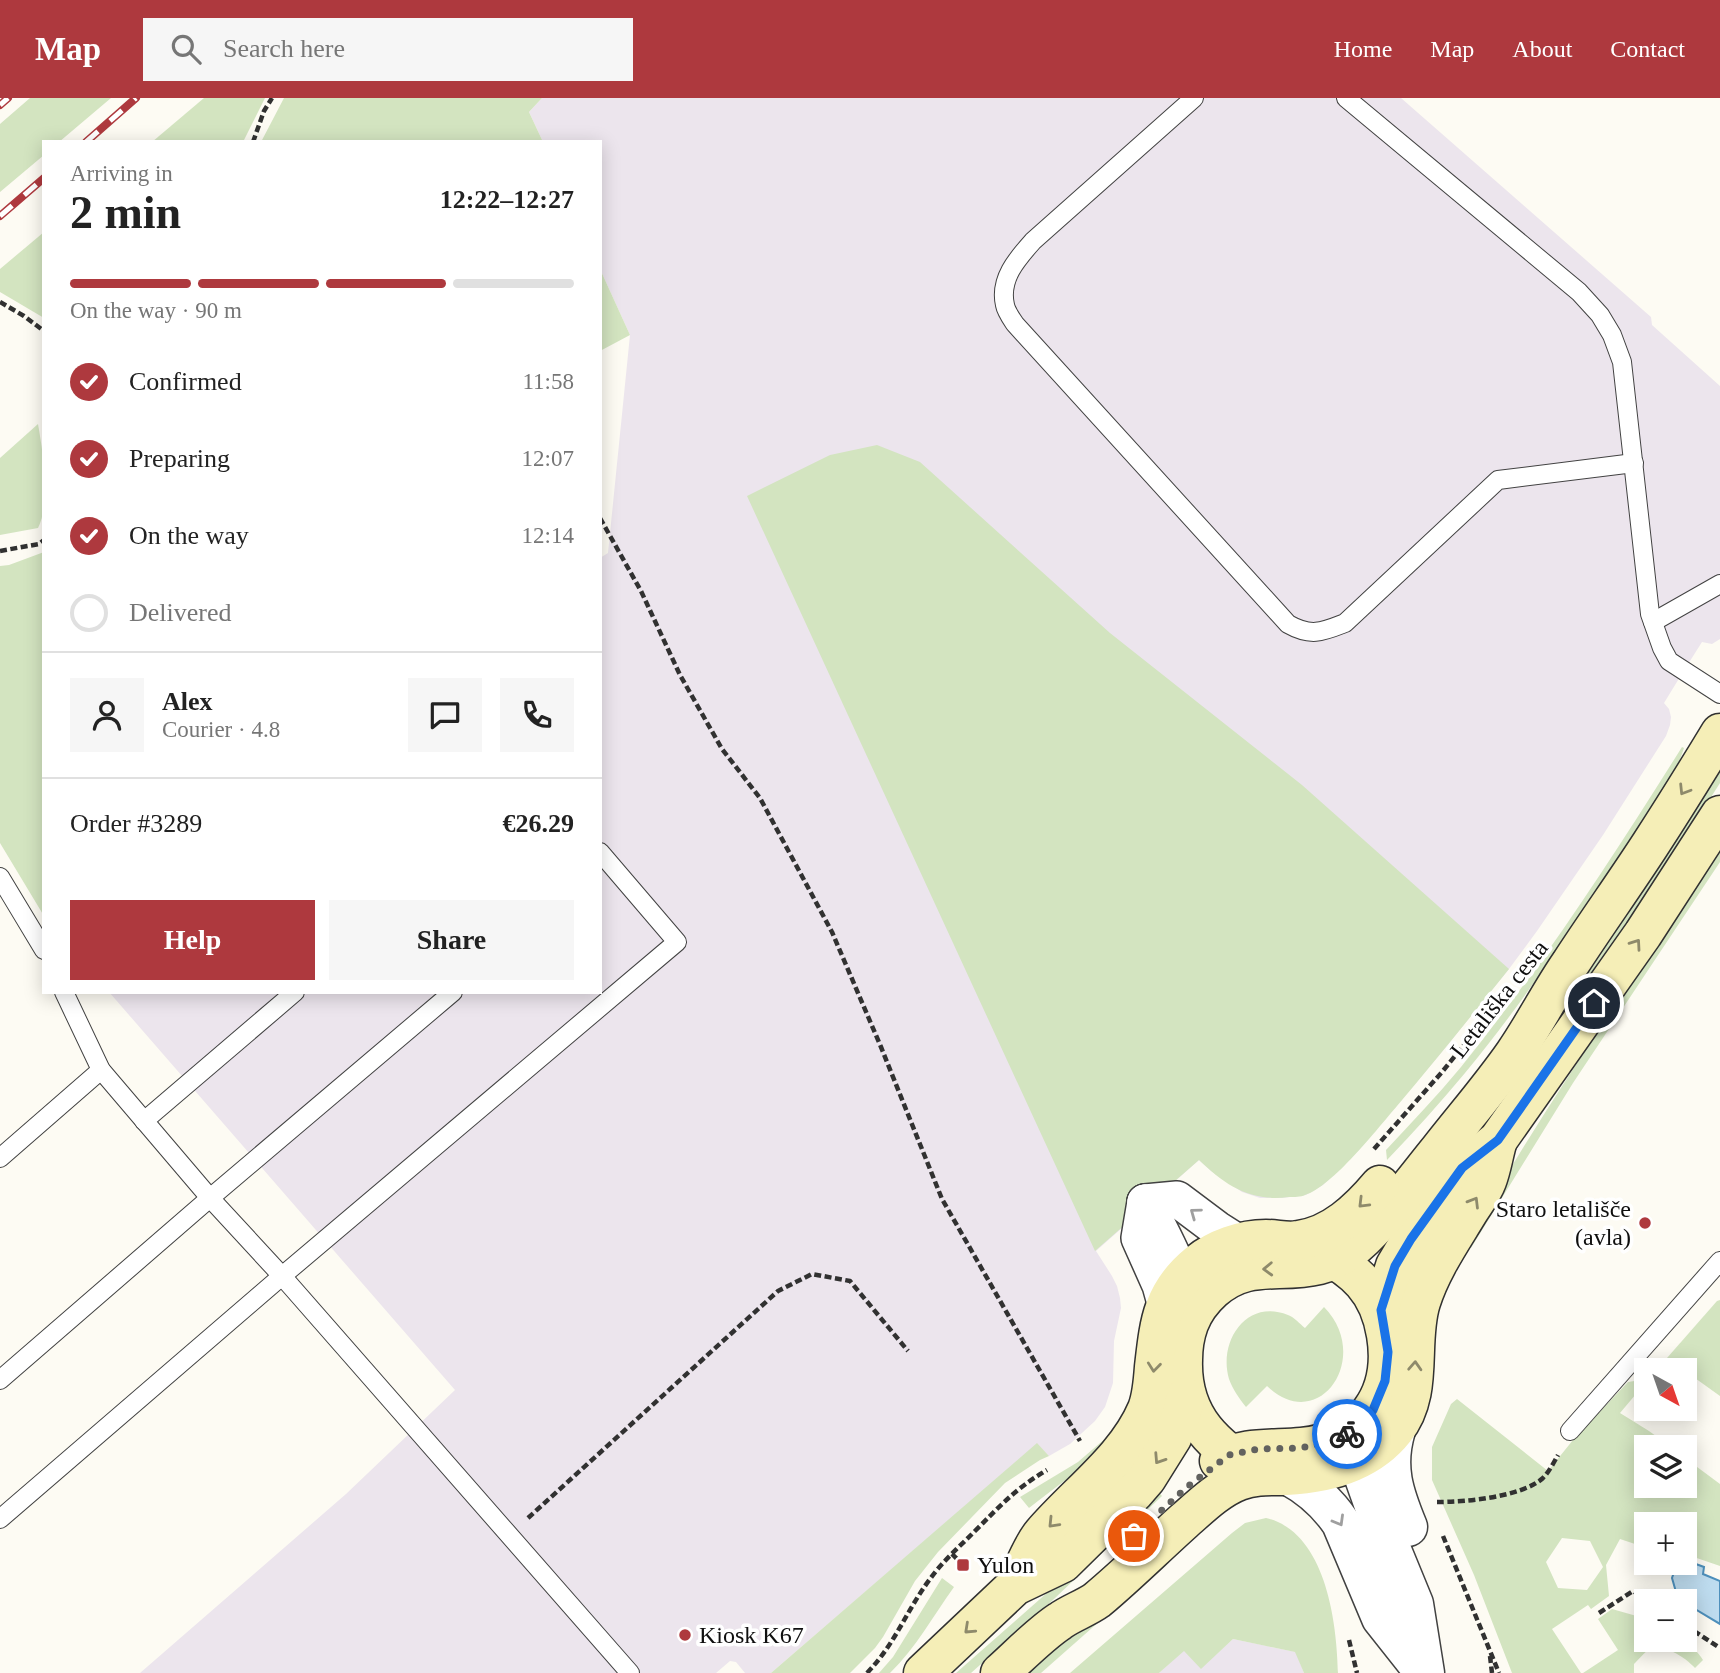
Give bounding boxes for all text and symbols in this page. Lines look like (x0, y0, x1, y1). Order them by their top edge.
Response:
search box (143, 18, 633, 81)
icon: search (167, 30, 205, 68)
text: Map (35, 31, 101, 67)
text: Search here (223, 34, 345, 63)
text: Home (1334, 36, 1392, 62)
text: Map (1430, 36, 1474, 62)
text: About (1512, 36, 1572, 62)
text: Contact (1610, 36, 1685, 62)
text: Arriving in (70, 161, 173, 186)
text: 12:22–12:27 (440, 185, 574, 214)
text: 2 min (70, 187, 181, 238)
text: On the way · 90 m (70, 298, 242, 323)
icon: check (70, 363, 108, 401)
text: Confirmed (129, 367, 242, 396)
text: 11:58 (522, 369, 574, 394)
icon: check (70, 440, 108, 478)
text: Preparing (129, 444, 230, 473)
text: 12:07 (522, 446, 574, 471)
icon: check (70, 517, 108, 555)
text: On the way (129, 521, 249, 550)
text: 12:14 (522, 523, 574, 548)
text: Delivered (129, 598, 232, 627)
button: person (70, 678, 144, 752)
button: chat (408, 678, 482, 752)
button: phone (500, 678, 574, 752)
text: Alex (162, 687, 213, 716)
text: Courier · 4.8 (162, 717, 280, 742)
one-way arrow (1680, 782, 1693, 795)
text: Order #3289 (70, 809, 202, 838)
text: €26.29 (503, 809, 574, 838)
button: Help (70, 900, 315, 980)
button: Share (329, 900, 574, 980)
street label: Letališka cesta (1445, 935, 1553, 1063)
one-way arrow (1628, 939, 1640, 952)
pin (1564, 973, 1624, 1033)
icon: home (1575, 984, 1613, 1022)
one-way arrow (1359, 1194, 1372, 1207)
place label: Staro letališče (avla) (1496, 1196, 1631, 1250)
one-way arrow (1466, 1197, 1479, 1210)
one-way arrow (1190, 1208, 1202, 1221)
marker: Staro letališče (avla) (1637, 1215, 1653, 1231)
one-way arrow (1263, 1262, 1274, 1277)
north arrow (1634, 1358, 1698, 1421)
map controls (1634, 1358, 1697, 1652)
one-way arrow (1408, 1360, 1423, 1371)
one-way arrow (1147, 1361, 1162, 1373)
courier (1312, 1399, 1382, 1469)
icon: bike (1328, 1415, 1366, 1453)
button: layers (1634, 1435, 1697, 1498)
one-way arrow (1155, 1451, 1167, 1464)
pin (1104, 1506, 1164, 1566)
button: + (1634, 1512, 1697, 1575)
one-way arrow (1331, 1514, 1344, 1526)
one-way arrow (1048, 1515, 1061, 1528)
icon: bag (1115, 1517, 1153, 1555)
place label: Yulon (977, 1552, 1034, 1578)
marker: Yulon (955, 1557, 971, 1573)
button: − (1634, 1589, 1697, 1652)
one-way arrow (964, 1621, 977, 1634)
place label: Kiosk K67 (699, 1622, 804, 1648)
marker: Kiosk K67 (677, 1627, 693, 1643)

